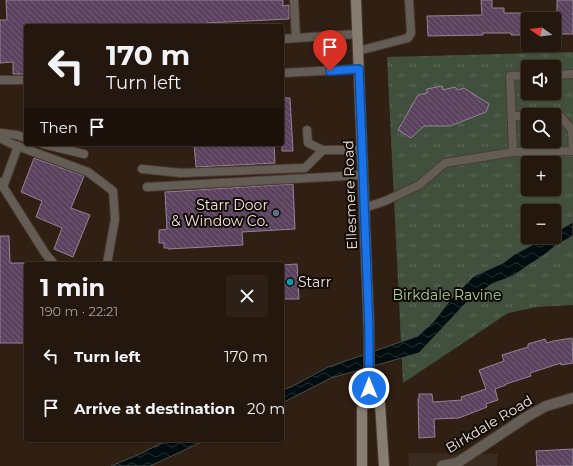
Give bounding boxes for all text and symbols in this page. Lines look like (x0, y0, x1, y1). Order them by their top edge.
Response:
north arrow (521, 12, 561, 52)
map controls (521, 12, 561, 244)
pin (313, 30, 347, 71)
icon: arrive (319, 36, 341, 58)
text: 170 m (106, 38, 190, 72)
icon: left (40, 40, 92, 92)
button: sound (521, 60, 561, 100)
text: Turn left (106, 72, 181, 94)
button: search (521, 108, 561, 148)
icon: arrive (86, 116, 108, 138)
text: Then (40, 118, 78, 137)
street label: Ellesmere Road (339, 140, 361, 250)
button: + (521, 156, 561, 196)
place label: Starr Door & Window Co. (171, 196, 268, 230)
button: − (521, 204, 561, 244)
marker: Starr Door & Window Co. (271, 208, 281, 218)
text: 1 min (40, 273, 105, 302)
place label: Starr (298, 273, 332, 291)
button: close (226, 275, 268, 317)
marker: Starr (285, 277, 295, 287)
park label: Birkdale Ravine (393, 286, 502, 304)
text: 190 m · 22:21 (40, 303, 118, 319)
icon: left (40, 345, 62, 367)
text: Turn left (74, 347, 141, 366)
text: 170 m (224, 347, 268, 366)
position arrow (348, 367, 390, 409)
street label: Birkdale Road (442, 391, 536, 457)
icon: arrive (40, 397, 62, 419)
text: Arrive at destination (74, 399, 235, 418)
text: 20 m (247, 399, 285, 418)

